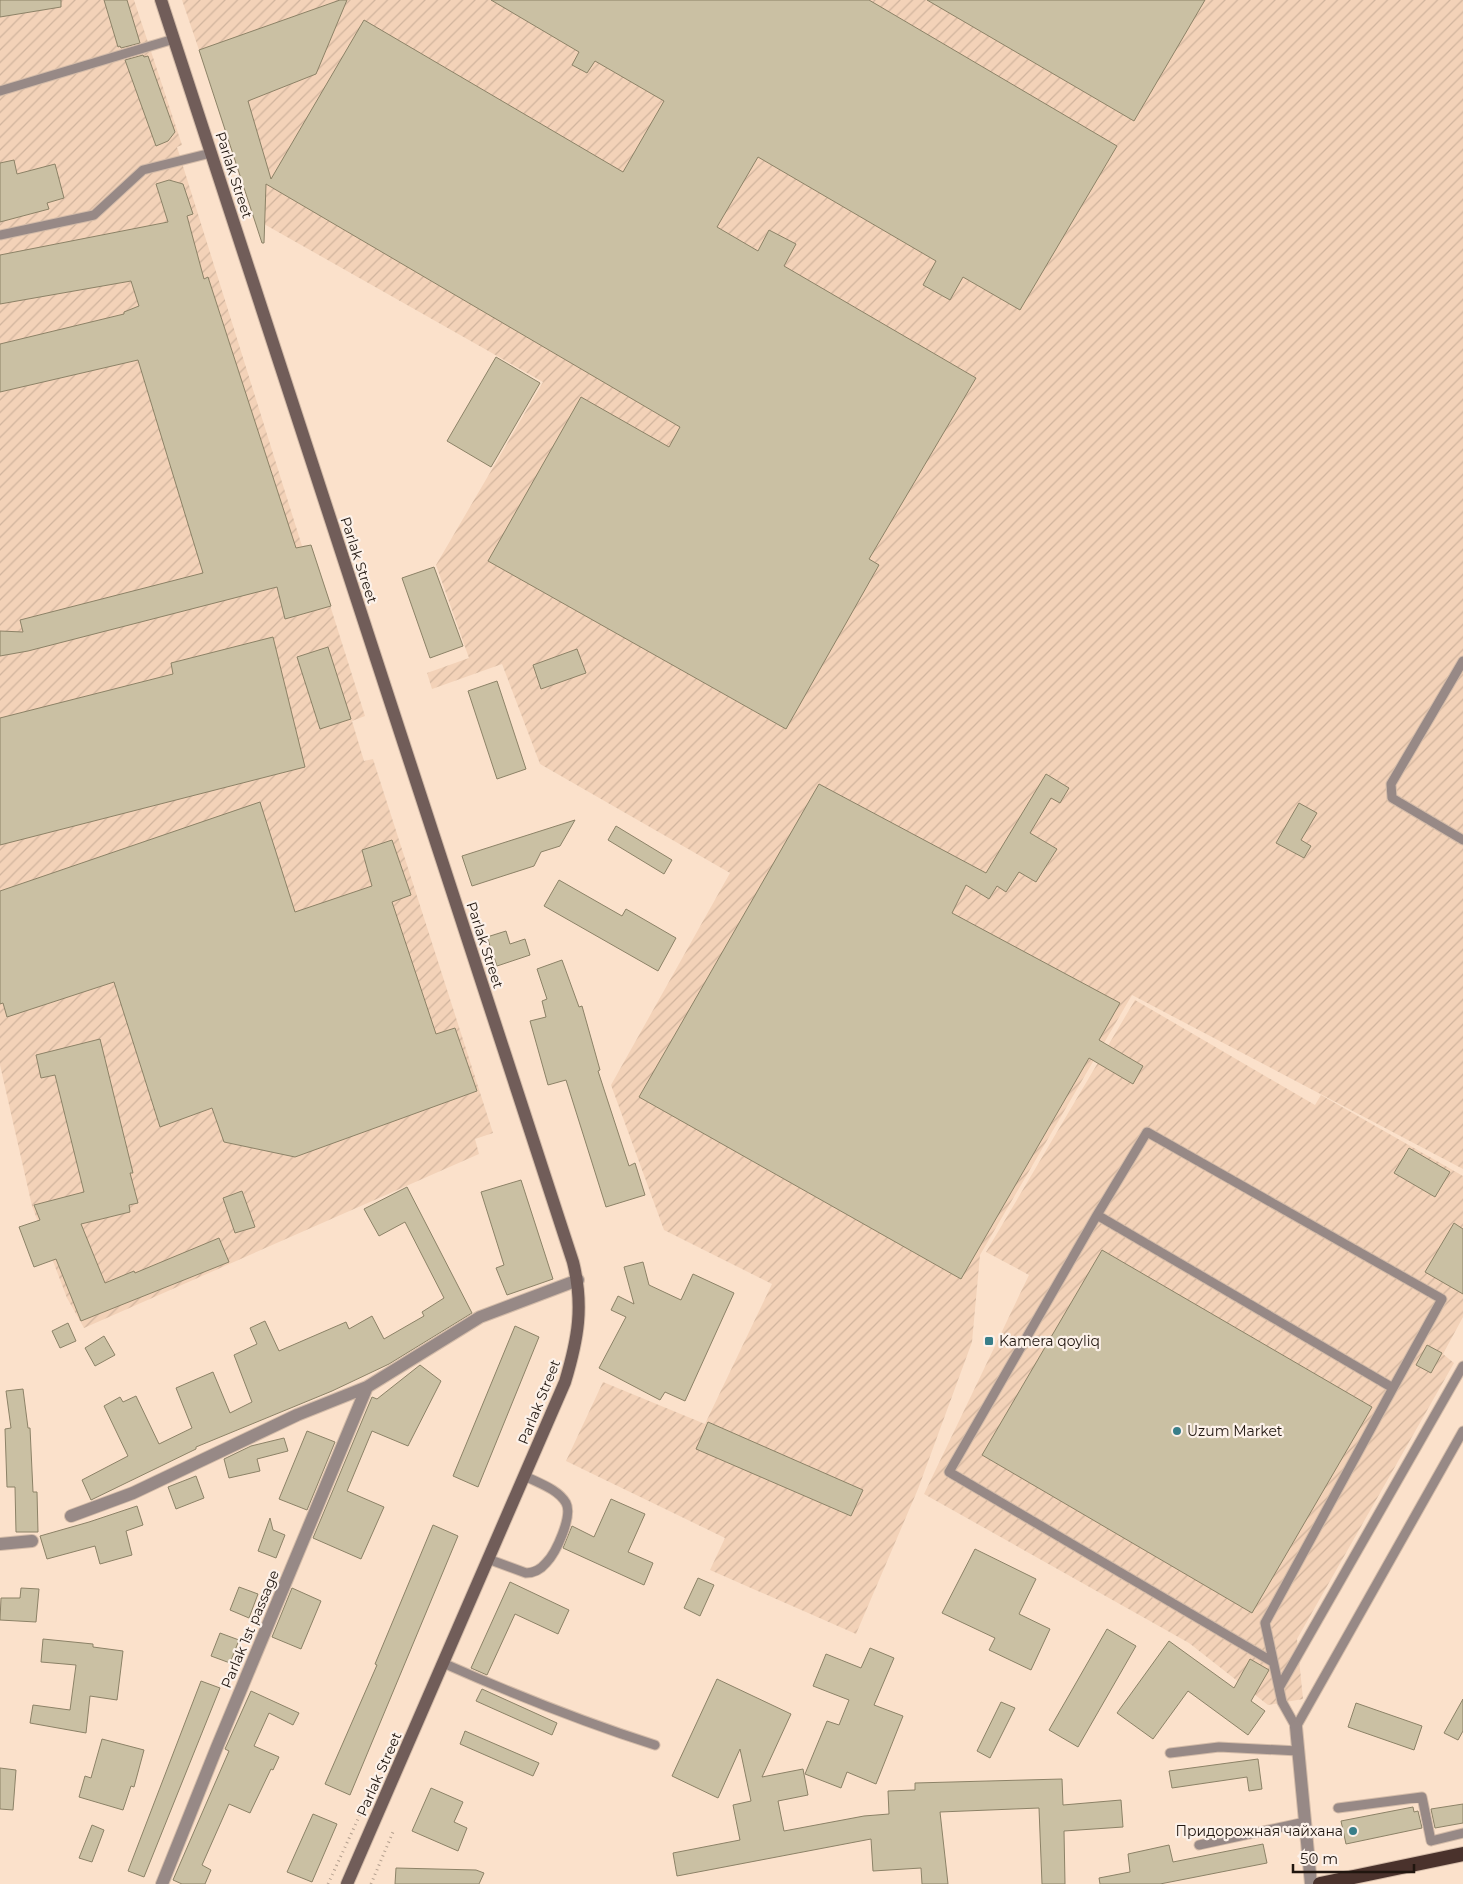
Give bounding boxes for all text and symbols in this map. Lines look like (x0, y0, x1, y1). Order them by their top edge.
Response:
street label: Parlak Street (212, 129, 257, 221)
street label: Parlak Street (337, 514, 382, 606)
street label: Parlak Street (463, 899, 508, 991)
place label: Kamera qoyliq (999, 1332, 1100, 1350)
marker: Kamera qoyliq (983, 1335, 995, 1347)
street label: Parlak Street (514, 1357, 564, 1447)
place label: Uzum Market (1187, 1422, 1283, 1440)
marker: Uzum Market (1171, 1425, 1183, 1437)
street label: Parlak 1st passage (217, 1567, 283, 1691)
street label: Parlak Street (352, 1729, 406, 1819)
place label: Придорожная чайхана (1175, 1822, 1343, 1840)
marker: Придорожная чайхана (1347, 1825, 1359, 1837)
scale bar (1293, 1842, 1414, 1874)
text: 50 m (1300, 1849, 1338, 1868)

